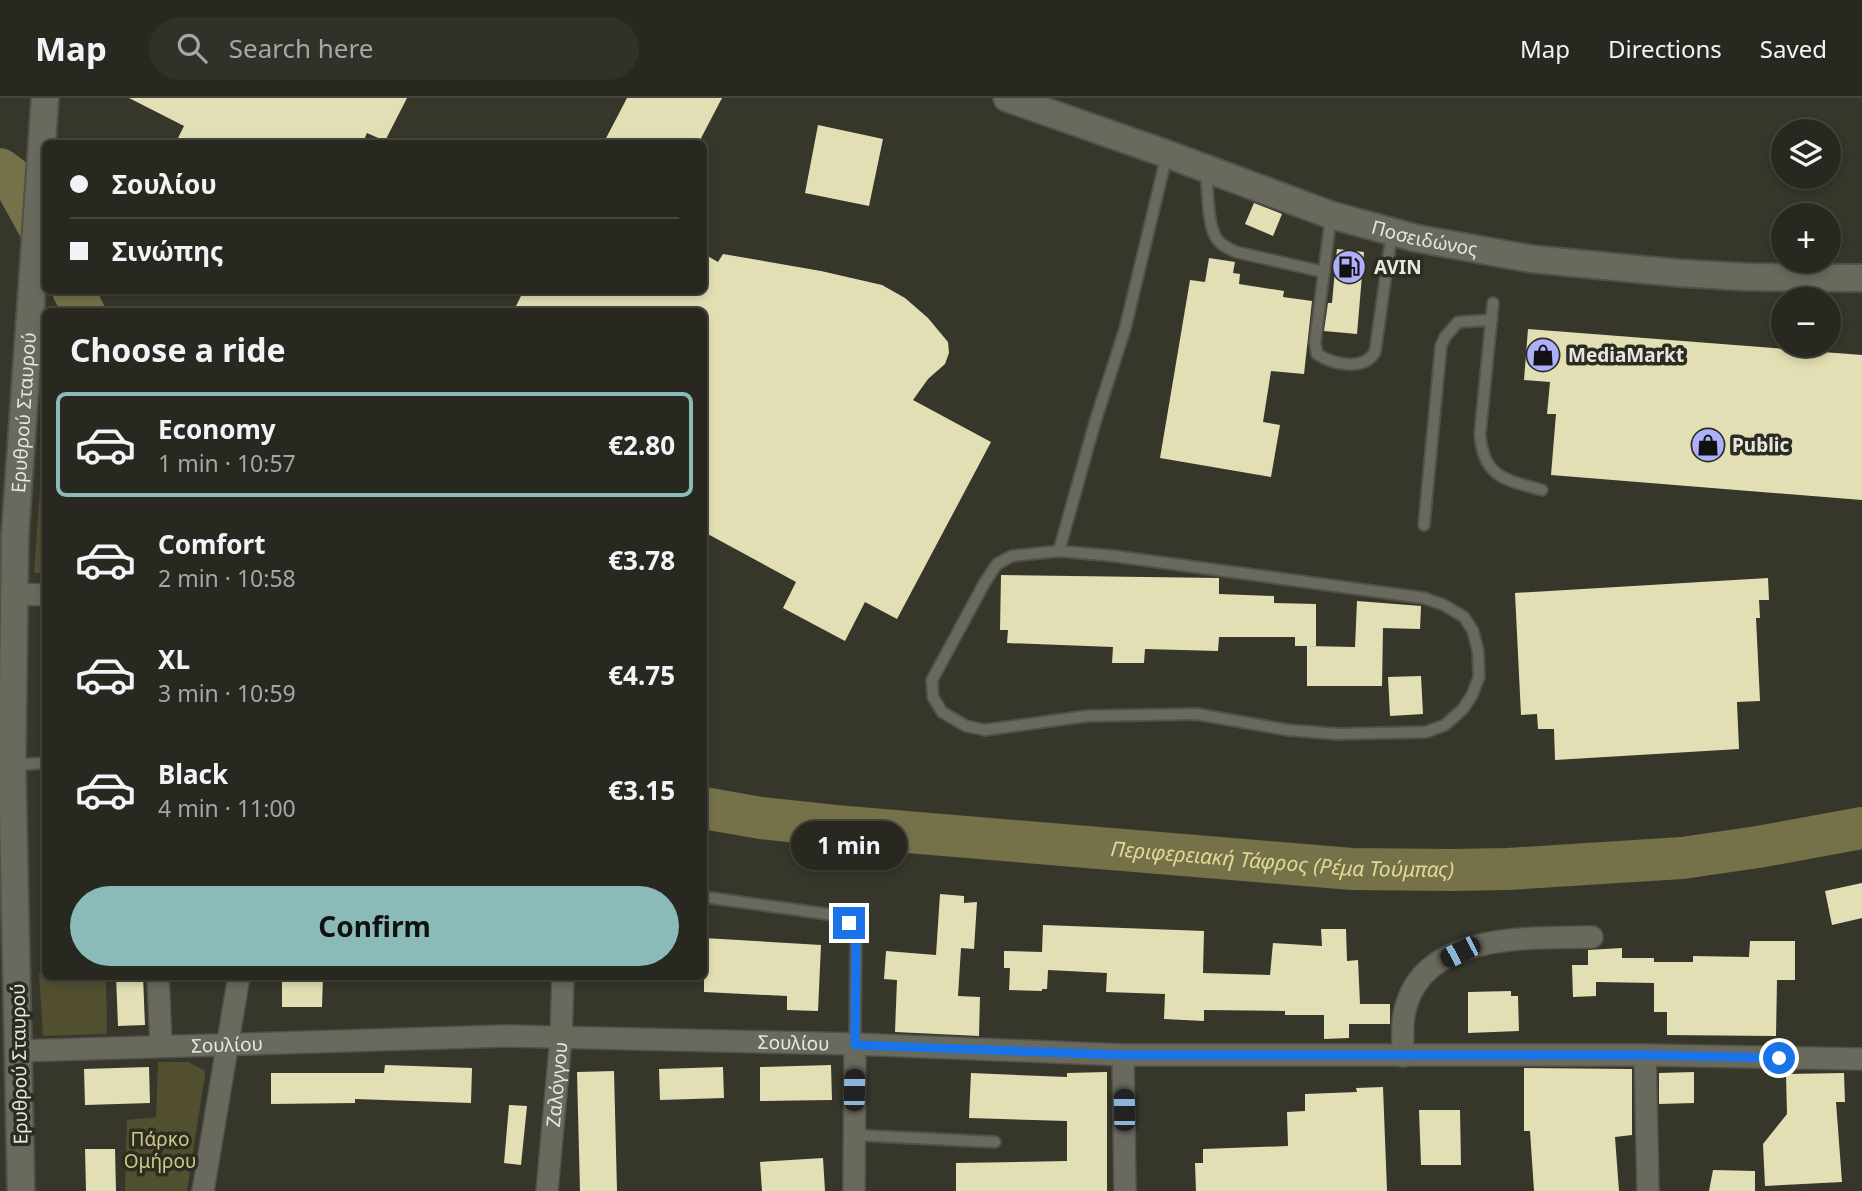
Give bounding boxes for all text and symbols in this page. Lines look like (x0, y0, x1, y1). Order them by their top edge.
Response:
search box (149, 17, 639, 80)
text: Map (35, 26, 107, 71)
icon: search (173, 29, 211, 67)
text: Search here (229, 30, 373, 66)
text: Map (1520, 32, 1570, 65)
text: Directions (1608, 32, 1722, 65)
text: Saved (1760, 32, 1827, 65)
map controls (1771, 119, 1841, 357)
button: layers (1771, 119, 1841, 189)
text: Σουλίου (112, 166, 217, 202)
button: + (1771, 203, 1841, 273)
street label: Ποσειδώνος (1369, 214, 1480, 262)
text: Σινώπης (112, 233, 223, 269)
fuel station icon: AVIN (1330, 248, 1368, 286)
place label: AVIN (1374, 254, 1422, 280)
button: − (1771, 287, 1841, 357)
text: Choose a ride (70, 328, 286, 371)
street label: Ερυθρού Σταυρού (5, 331, 42, 494)
shop icon: MediaMarkt (1524, 336, 1562, 374)
place label: MediaMarkt (1568, 342, 1684, 368)
text: Economy (158, 411, 276, 447)
icon: car (74, 413, 137, 476)
shop icon: Public (1689, 426, 1727, 464)
text: €2.80 (608, 427, 675, 463)
place label: Public (1732, 432, 1790, 458)
text: 1 min · 10:57 (158, 447, 296, 479)
text: Comfort (158, 526, 266, 562)
icon: car (74, 528, 137, 591)
text: €3.78 (608, 542, 675, 578)
text: 2 min · 10:58 (158, 562, 296, 594)
text: XL (158, 641, 190, 677)
icon: car (74, 643, 137, 706)
text: €4.75 (608, 657, 675, 693)
text: 3 min · 10:59 (158, 677, 296, 709)
text: Black (158, 756, 228, 792)
icon: car (74, 758, 137, 821)
text: €3.15 (608, 772, 675, 808)
text: 4 min · 11:00 (158, 792, 296, 824)
callout: 1 min (791, 822, 907, 870)
text: 1 min (817, 829, 881, 861)
water label: Περιφερειακή Τάφρος (Ρέμα Τούμπας) (1109, 834, 1454, 883)
button: Confirm (70, 886, 679, 966)
route end (833, 907, 865, 939)
car (1437, 933, 1484, 971)
street label: Ερυθρού Σταυρού (5, 983, 33, 1145)
street label: Σουλίου (757, 1029, 830, 1056)
street label: Σουλίου (191, 1030, 263, 1059)
street label: Ζαλόγγου (540, 1041, 574, 1128)
route start (1763, 1042, 1795, 1074)
car (844, 1069, 865, 1111)
car (1114, 1089, 1135, 1131)
park label: Πάρκο Ομήρου (124, 1126, 196, 1174)

